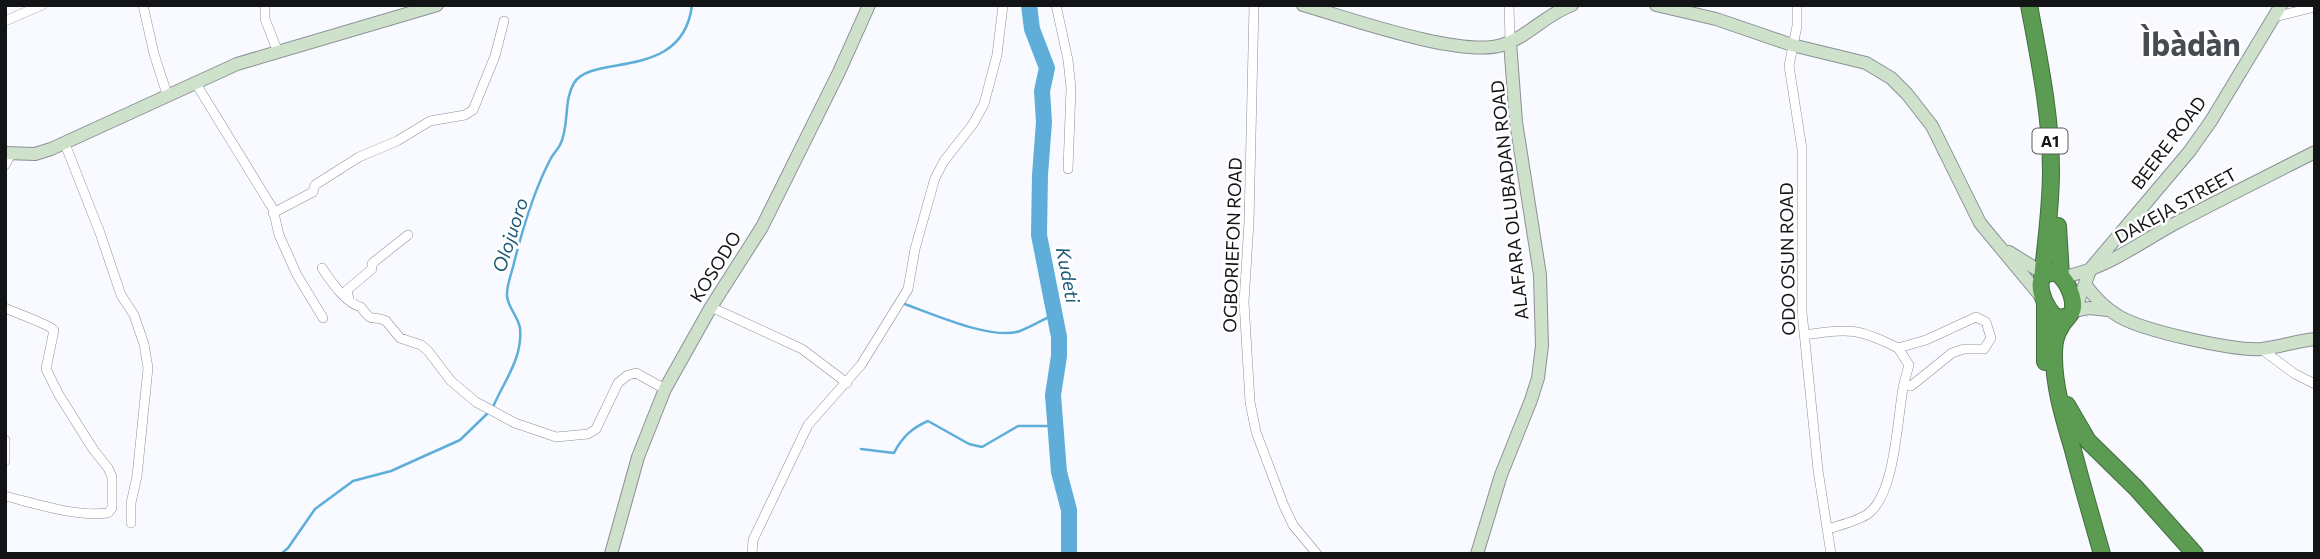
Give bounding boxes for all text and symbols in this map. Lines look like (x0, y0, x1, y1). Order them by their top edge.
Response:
district label: Ìbàdàn (2140, 23, 2241, 63)
street label: ALAFARA OLUBADAN ROAD (1485, 79, 1533, 321)
street label: BEERE ROAD (2126, 92, 2210, 193)
road number: A1 (2032, 128, 2068, 154)
street label: OGBORIEFON ROAD (1218, 157, 1246, 333)
street label: DAKEJA STREET (2111, 163, 2240, 248)
street label: ODO OSUN ROAD (1775, 182, 1799, 336)
water label: Olojuoro (487, 195, 532, 275)
street label: KOSODO (685, 227, 746, 306)
water label: Kudeti (1052, 245, 1085, 306)

